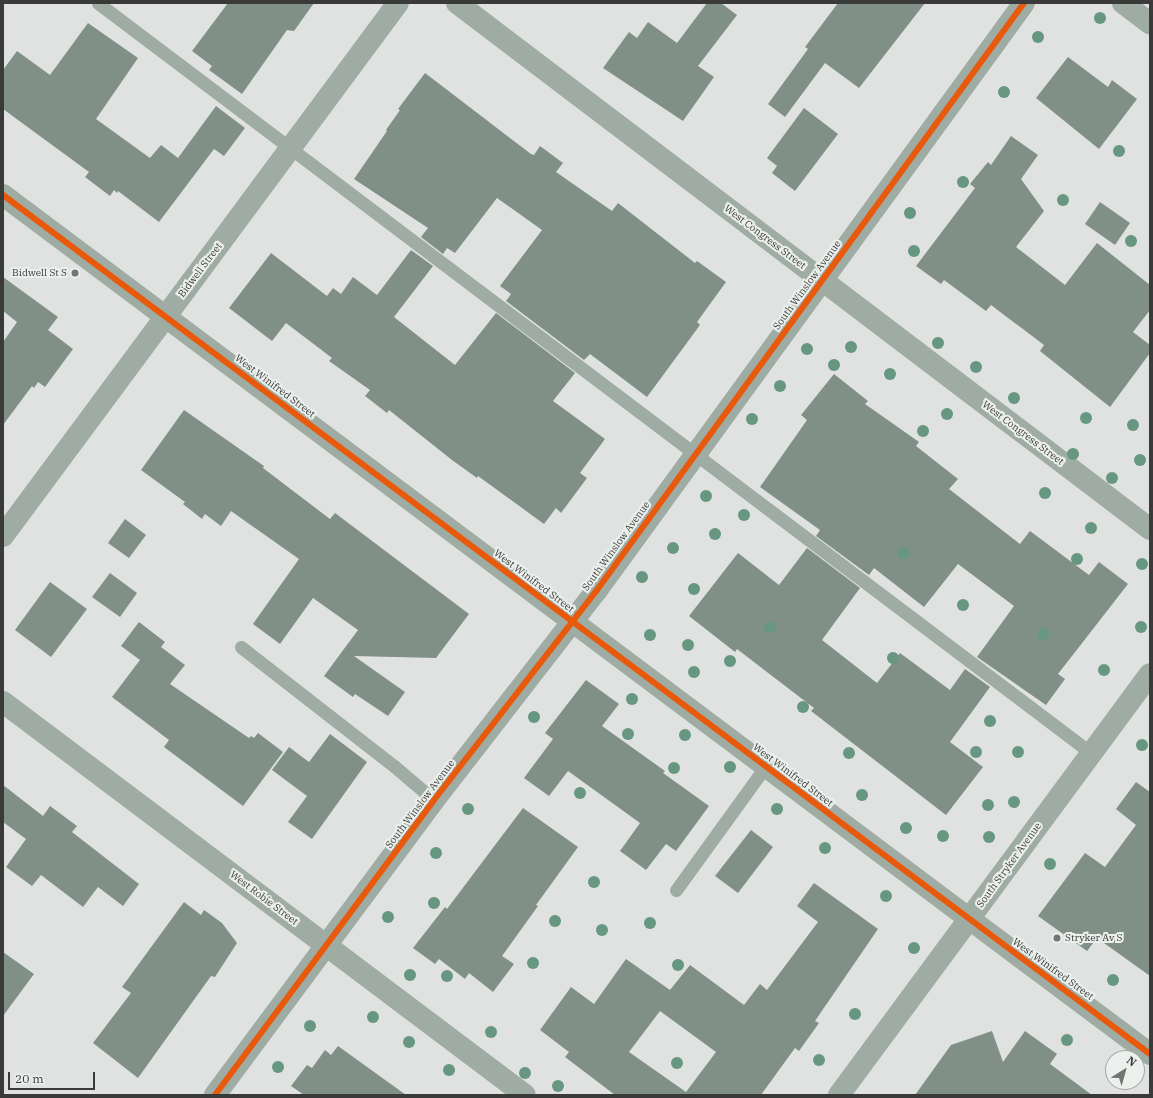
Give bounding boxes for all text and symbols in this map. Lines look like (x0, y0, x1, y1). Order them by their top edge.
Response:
street label: West Congress Street (722, 202, 808, 272)
street label: South Winslow Avenue (771, 238, 843, 332)
street label: Bidwell Street (176, 240, 224, 300)
place label: Bidwell St S (12, 267, 67, 279)
marker: Bidwell St S (70, 268, 80, 278)
street label: West Winifred Street (233, 352, 317, 420)
street label: West Congress Street (980, 398, 1066, 468)
street label: South Winslow Avenue (580, 499, 652, 593)
street label: West Winifred Street (492, 547, 576, 615)
street label: West Winifred Street (751, 741, 835, 809)
street label: South Winslow Avenue (383, 757, 457, 851)
street label: South Stryker Avenue (974, 820, 1044, 910)
street label: West Robie Street (228, 868, 300, 928)
place label: Stryker Av S (1065, 932, 1122, 944)
marker: Stryker Av S (1052, 933, 1062, 943)
street label: West Winifred Street (1010, 936, 1096, 1002)
north arrow (1105, 1050, 1145, 1090)
text: N (1124, 1053, 1139, 1069)
scale bar (10, 1064, 97, 1090)
text: 20 m (15, 1071, 44, 1086)

